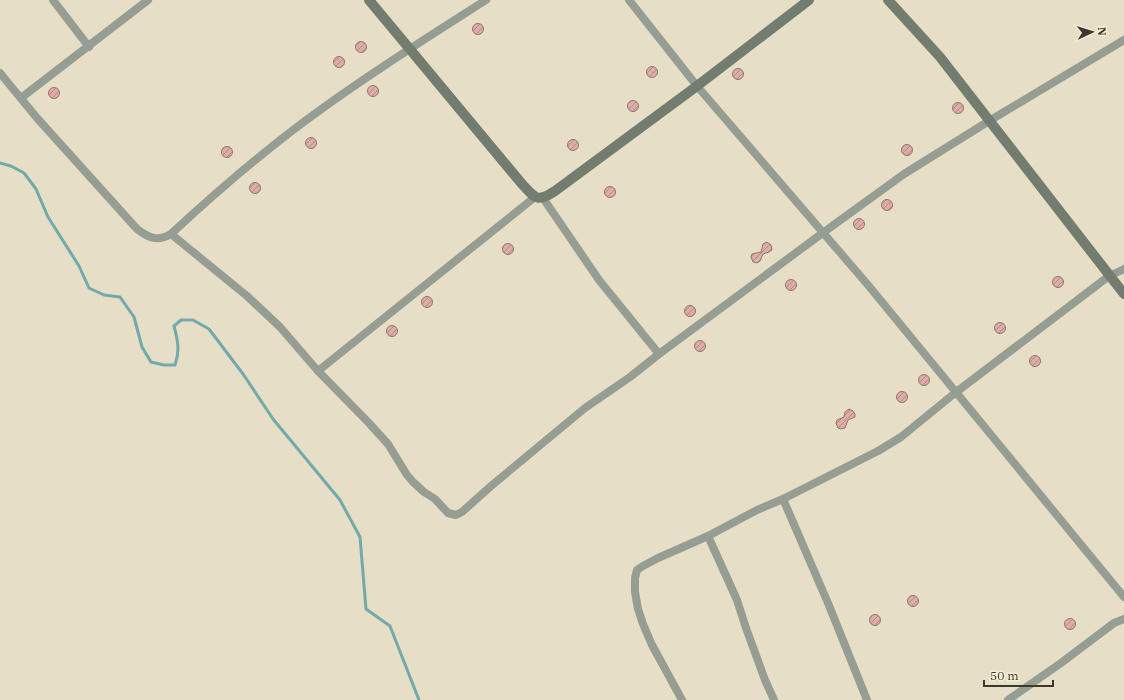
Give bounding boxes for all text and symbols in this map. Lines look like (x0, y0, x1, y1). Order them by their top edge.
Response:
north arrow (1072, 12, 1112, 52)
text: N (1095, 26, 1109, 36)
scale bar (984, 662, 1053, 688)
text: 50 m (990, 668, 1019, 683)

